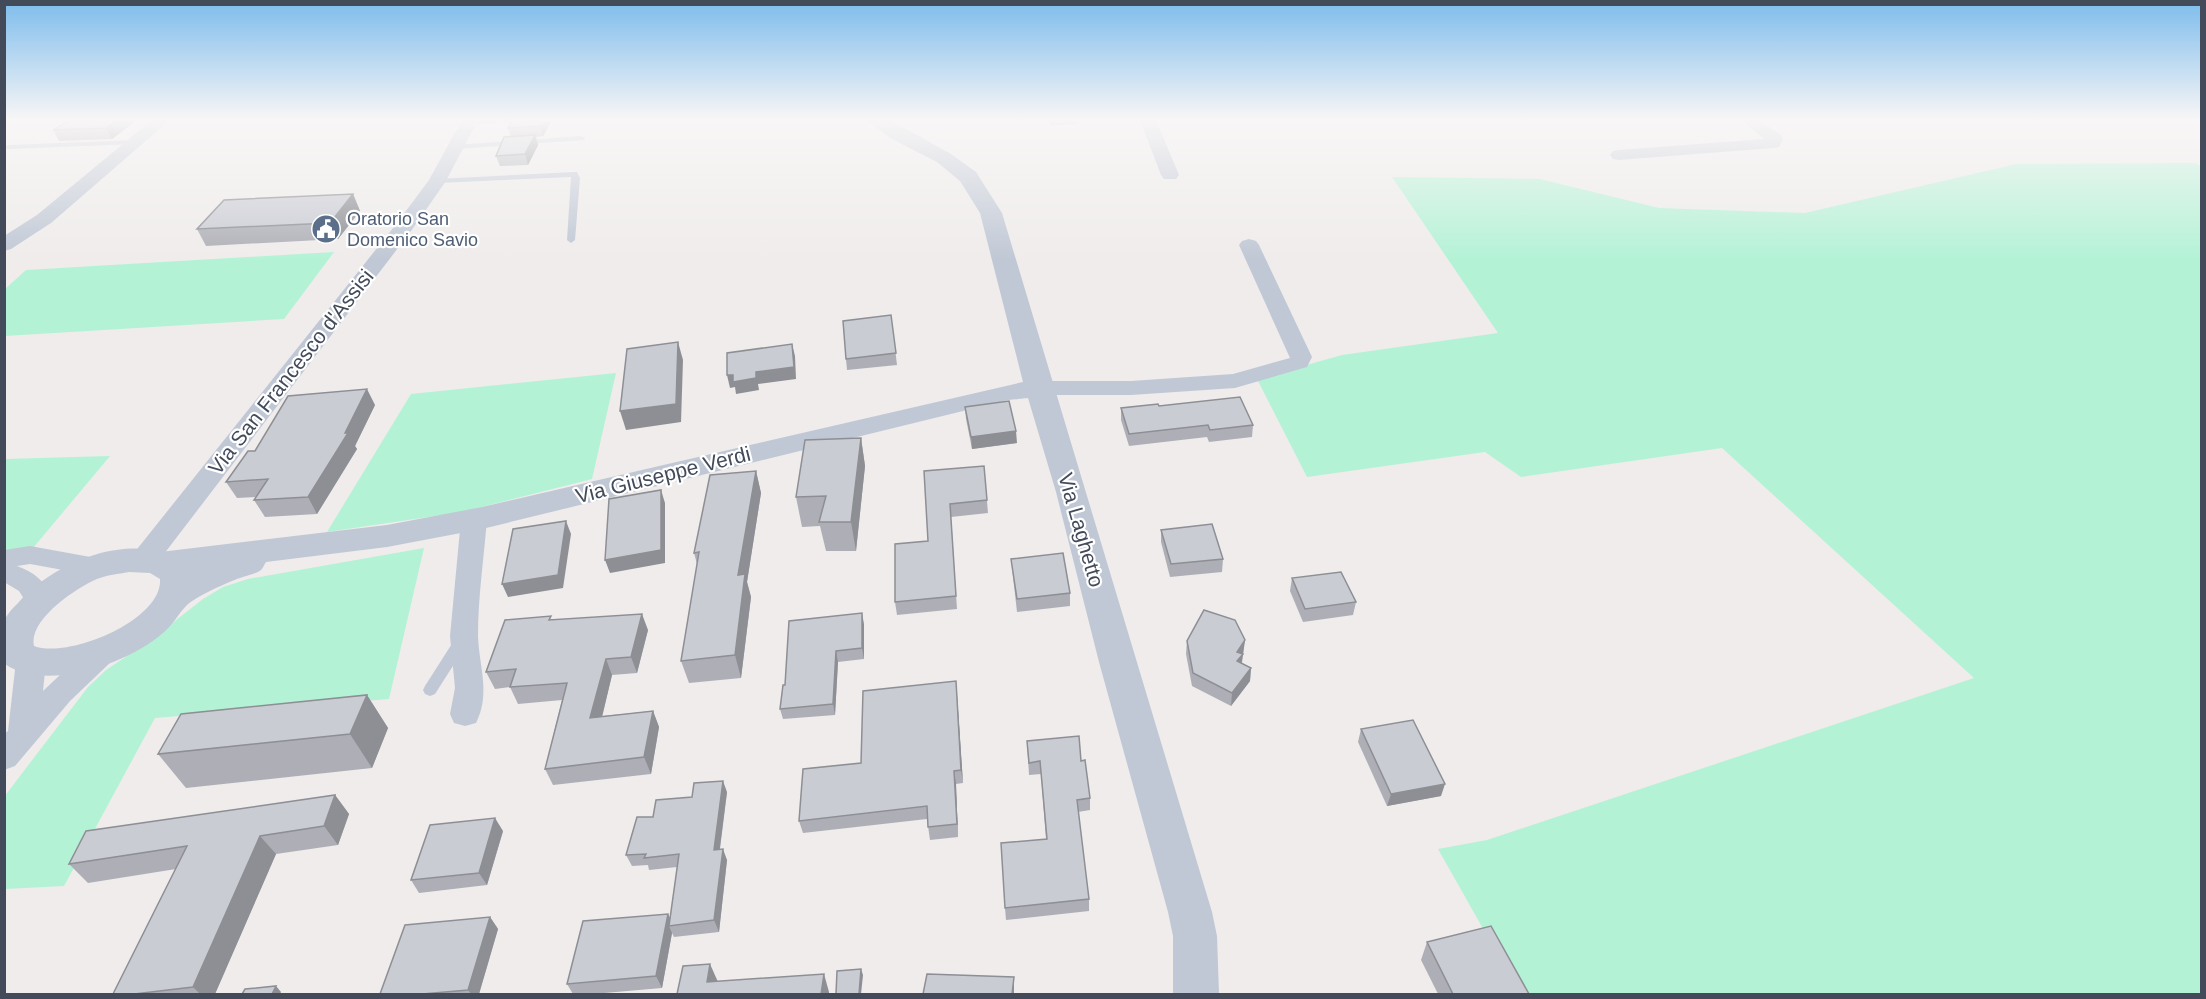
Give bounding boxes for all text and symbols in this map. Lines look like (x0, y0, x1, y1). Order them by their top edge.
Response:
place label: Oratorio San Domenico Savio (347, 209, 478, 250)
public building icon: Oratorio San Domenico Savio (310, 213, 342, 245)
street label: Via San Francesco d'Assisi (204, 265, 378, 479)
street label: Via Giuseppe Verdi (573, 442, 753, 507)
street label: Via Laghetto (1054, 470, 1109, 590)

